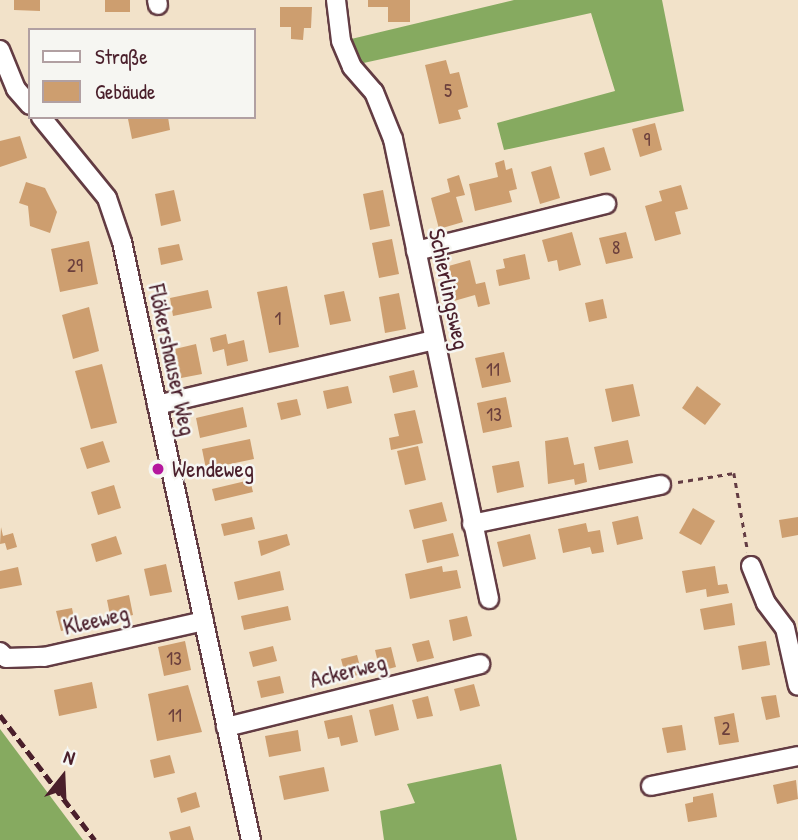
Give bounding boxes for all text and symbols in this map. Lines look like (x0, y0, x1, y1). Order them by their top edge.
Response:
legend (28, 28, 256, 119)
text: Straße (95, 42, 148, 71)
text: Gebäude (95, 77, 155, 106)
house number: 5 (444, 80, 452, 102)
house number: 9 (644, 129, 650, 151)
street label: Schierlingsweg (423, 226, 475, 352)
house number: 8 (612, 237, 620, 259)
house number: 29 (67, 255, 83, 277)
street label: Flökershauser Weg (142, 282, 202, 438)
house number: 1 (275, 308, 281, 330)
house number: 11 (486, 359, 500, 381)
house number: 13 (486, 404, 502, 426)
place label: Wendeweg (172, 455, 254, 483)
marker: Wendeweg (150, 461, 166, 477)
street label: Kleeweg (61, 599, 131, 641)
house number: 13 (166, 648, 182, 670)
street label: Ackerweg (307, 648, 389, 694)
house number: 11 (168, 705, 182, 727)
house number: 2 (722, 718, 730, 740)
north arrow (28, 742, 98, 812)
text: N (61, 743, 78, 771)

